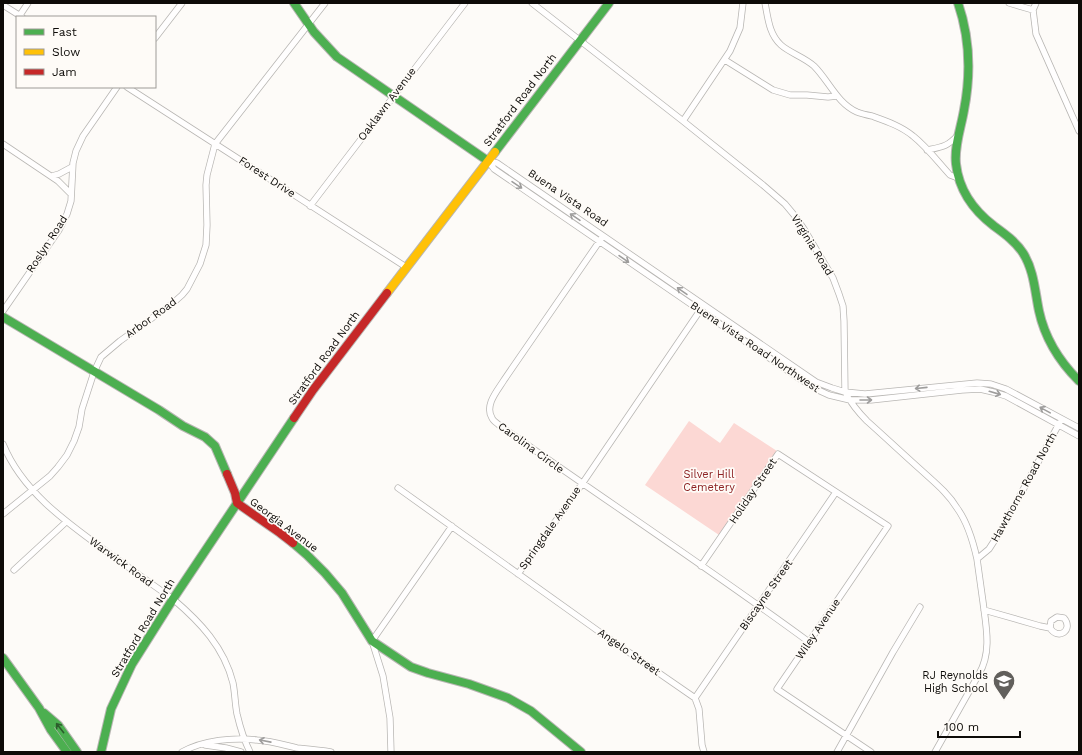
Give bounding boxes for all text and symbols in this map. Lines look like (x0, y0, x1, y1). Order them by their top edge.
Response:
legend (16, 16, 156, 88)
text: Fast (52, 25, 77, 39)
text: Slow (52, 45, 80, 59)
street label: Stratford Road North (481, 51, 559, 149)
text: Jam (52, 65, 77, 79)
street label: Oaklawn Avenue (355, 65, 419, 143)
street label: Forest Drive (236, 154, 298, 200)
street label: Buena Vista Road (526, 166, 610, 230)
one-way arrow (511, 181, 522, 189)
street label: Virginia Road (788, 212, 836, 278)
street label: Roslyn Road (24, 213, 70, 275)
one-way arrow (570, 213, 581, 221)
one-way arrow (619, 255, 630, 263)
one-way arrow (677, 287, 688, 295)
street label: Arbor Road (123, 295, 179, 341)
street label: Buena Vista Road Northwest (688, 299, 822, 395)
street label: Stratford Road North (286, 309, 362, 407)
one-way arrow (915, 385, 928, 392)
one-way arrow (989, 390, 1002, 397)
one-way arrow (859, 396, 872, 404)
one-way arrow (1039, 405, 1051, 413)
street label: Carolina Circle (496, 420, 566, 476)
street label: Hawthorne Road North (988, 430, 1060, 544)
street label: Holiday Street (726, 456, 780, 526)
park label: Silver Hill Cemetery (683, 468, 735, 494)
street label: Springdale Avenue (516, 484, 584, 572)
street label: Georgia Avenue (247, 495, 321, 555)
street label: Warwick Road (87, 534, 155, 590)
street label: Biscayne Street (737, 557, 796, 633)
street label: Stratford Road North (108, 576, 178, 680)
street label: Wiley Avenue (793, 596, 843, 662)
street label: Angelo Street (595, 626, 663, 679)
school or university icon: RJ Reynolds High School (991, 668, 1017, 701)
place label: RJ Reynolds High School (922, 669, 989, 695)
scale bar (938, 713, 1020, 739)
text: 100 m (944, 720, 979, 734)
one-way arrow (56, 723, 64, 734)
one-way arrow (259, 737, 272, 745)

